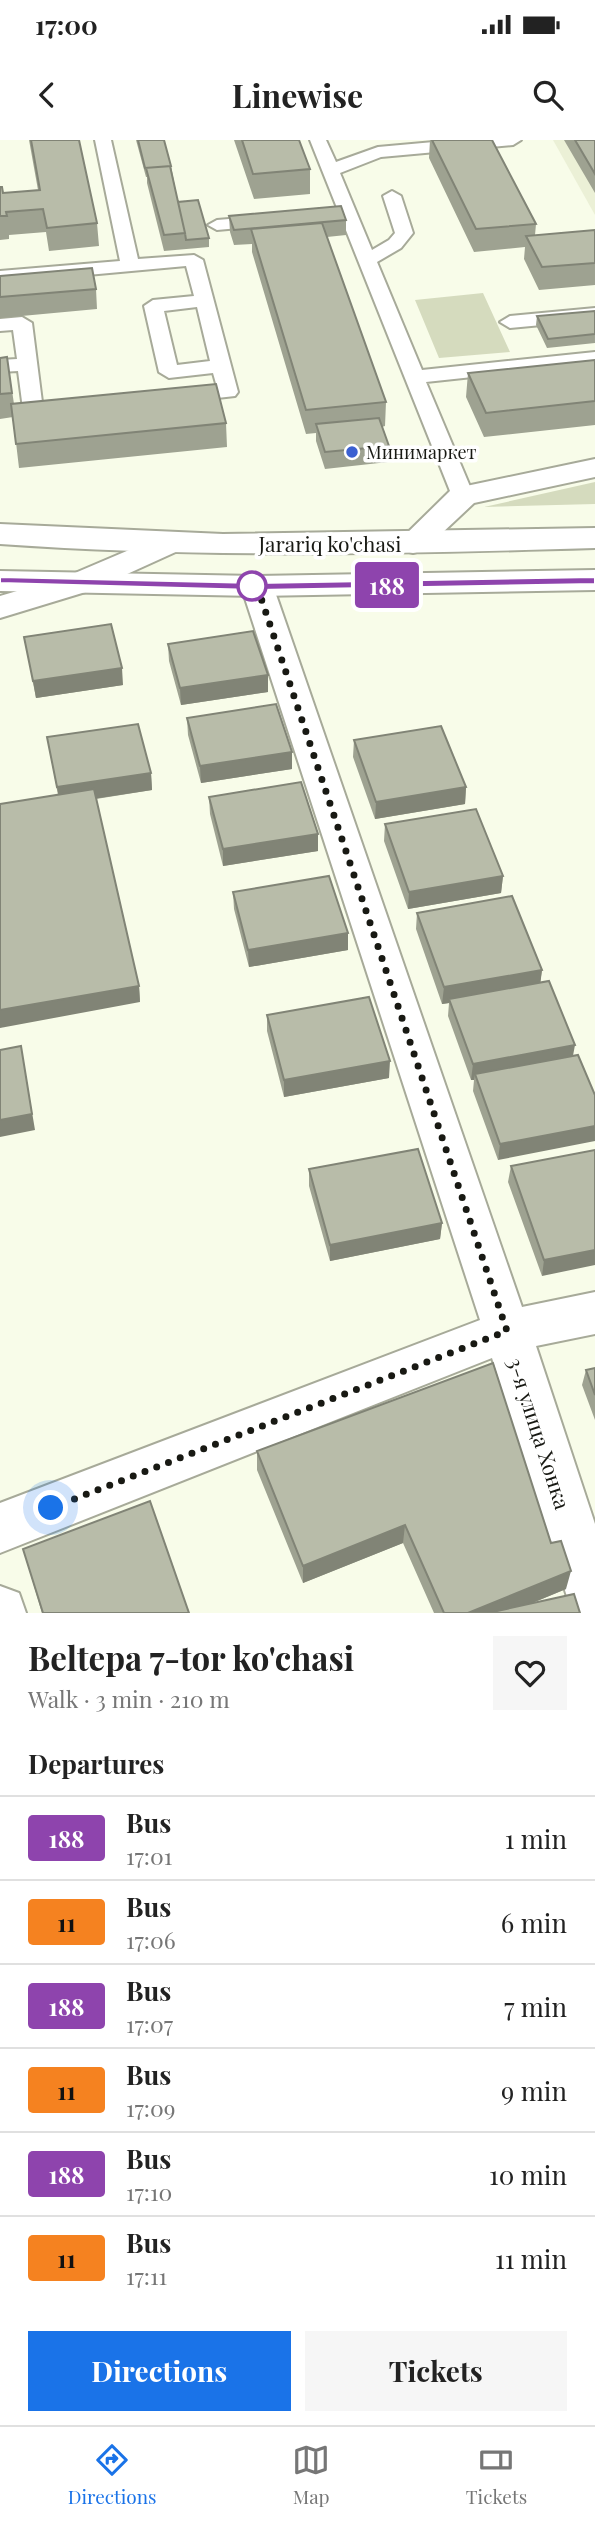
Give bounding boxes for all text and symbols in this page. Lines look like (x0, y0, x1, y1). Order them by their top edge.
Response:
text: 17:00 (35, 7, 98, 42)
text: Linewise (232, 73, 363, 116)
icon: back (28, 76, 66, 114)
icon: search (529, 76, 567, 114)
place label: Минимаркет (366, 440, 477, 464)
marker: Минимаркет (344, 444, 360, 460)
street label: Jarariq ko'chasi (258, 529, 401, 557)
line badge: 188 (347, 562, 427, 608)
text: 188 (369, 569, 405, 601)
unlabelled marker (237, 571, 267, 601)
street label: 3-я улица Хонка (502, 1354, 578, 1513)
your location (33, 1490, 68, 1525)
text: Beltepa 7-tor ko'chasi (28, 1635, 354, 1679)
button: heart (493, 1636, 567, 1710)
text: Walk · 3 min · 210 m (28, 1683, 230, 1714)
text: Departures (28, 1746, 164, 1781)
text: Bus (126, 1805, 171, 1840)
text: 1 min (505, 1821, 567, 1856)
text: 188 (48, 1822, 85, 1854)
text: 17:01 (126, 1840, 172, 1871)
text: Bus (126, 1889, 171, 1924)
text: 6 min (501, 1905, 567, 1940)
text: 11 (57, 1906, 76, 1938)
text: 17:06 (126, 1924, 176, 1955)
text: Bus (126, 1973, 171, 2008)
text: 7 min (504, 1989, 567, 2024)
text: 188 (48, 1990, 85, 2022)
text: 17:07 (126, 2008, 173, 2039)
text: Bus (126, 2057, 171, 2092)
text: 9 min (501, 2073, 567, 2108)
text: 11 (57, 2074, 76, 2106)
text: 17:09 (126, 2092, 175, 2123)
text: Bus (126, 2141, 171, 2176)
text: 10 min (489, 2157, 567, 2192)
text: 188 (48, 2158, 85, 2190)
text: 17:10 (126, 2176, 172, 2207)
text: Bus (126, 2225, 171, 2260)
text: 11 min (495, 2241, 567, 2276)
text: 11 (57, 2242, 76, 2274)
text: 17:11 (126, 2260, 167, 2291)
button: Directions (28, 2331, 291, 2411)
button: Tickets (305, 2331, 567, 2411)
tab: Directions (68, 2441, 157, 2509)
tab: Map (292, 2441, 330, 2509)
tab: Tickets (466, 2441, 527, 2509)

